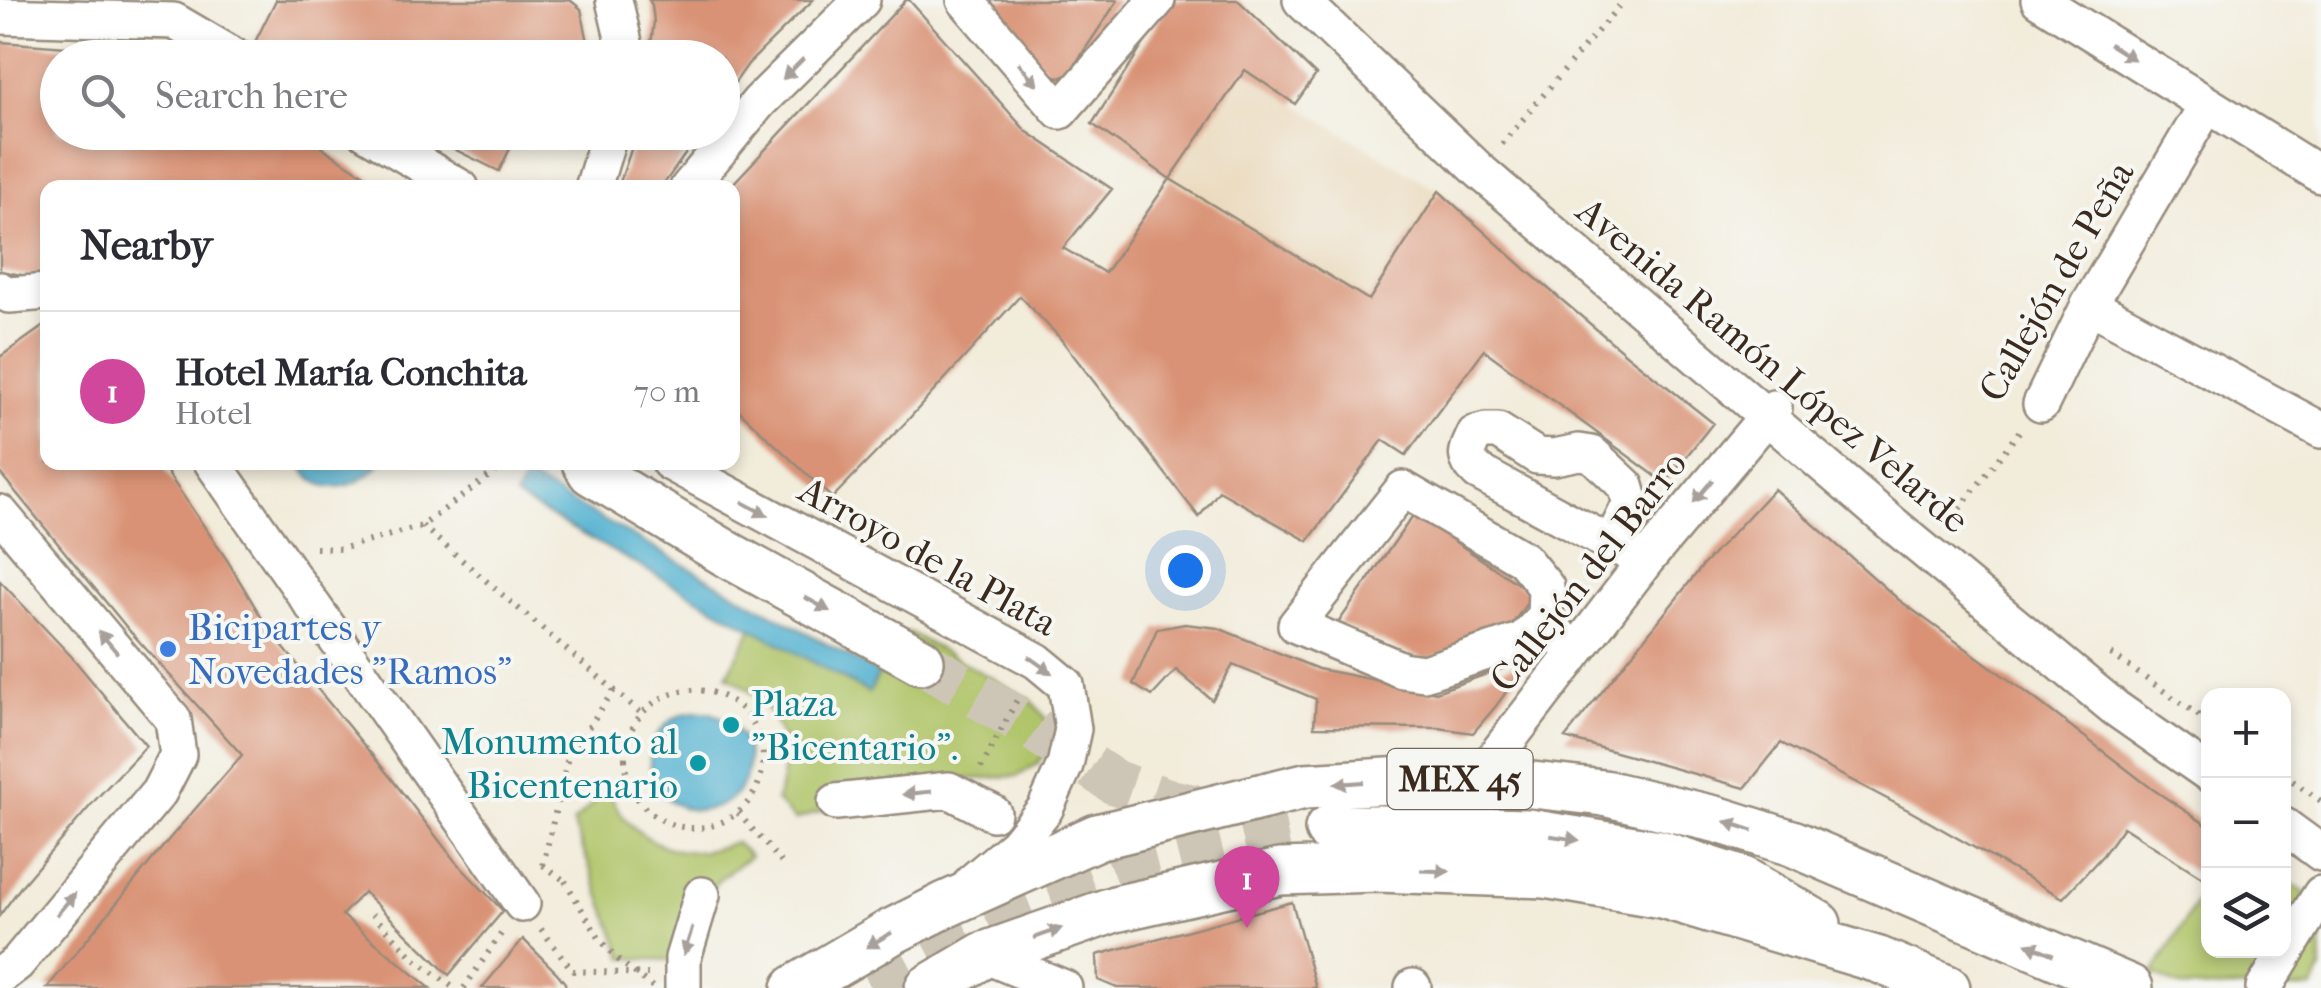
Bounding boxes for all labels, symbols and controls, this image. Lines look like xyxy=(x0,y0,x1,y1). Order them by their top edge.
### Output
search box xyxy=(40,40,740,150)
one-way arrow xyxy=(2108,43,2136,60)
one-way arrow xyxy=(781,56,805,80)
one-way arrow xyxy=(1017,61,1039,86)
icon: search xyxy=(75,68,130,123)
text: Search here xyxy=(155,73,348,118)
street label: Callejón de Peña xyxy=(1970,153,2144,409)
street label: Avenida Ramón López Velarde xyxy=(1566,187,1978,543)
text: Nearby xyxy=(80,221,212,270)
text: Hotel María Conchita xyxy=(175,350,527,395)
text: 1 xyxy=(107,373,118,410)
text: 70 m xyxy=(634,373,700,410)
text: Hotel xyxy=(175,395,252,432)
street label: Callejón del Barro xyxy=(1480,442,1696,701)
street label: Arroyo de la Plata xyxy=(789,466,1065,646)
one-way arrow xyxy=(1693,479,1715,504)
one-way arrow xyxy=(740,500,769,517)
your location xyxy=(1160,545,1211,596)
one-way arrow xyxy=(802,595,831,612)
place label: Bicipartes y Novedades "Ramos" xyxy=(188,605,512,694)
one-way arrow xyxy=(98,629,119,654)
marker: Bicipartes y Novedades "Ramos" xyxy=(157,638,179,660)
one-way arrow xyxy=(1026,655,1053,673)
place label: Plaza "Bicentario". xyxy=(751,681,958,770)
map controls xyxy=(2201,688,2291,958)
button: + xyxy=(2201,688,2291,778)
marker: Plaza "Bicentario". xyxy=(720,714,742,736)
place label: Monumento al Bicentenario xyxy=(440,719,678,808)
road number: MEX 45 xyxy=(1388,749,1532,809)
marker: Monumento al Bicentenario xyxy=(687,752,709,774)
one-way arrow xyxy=(1333,775,1365,791)
button: − xyxy=(2201,778,2291,868)
one-way arrow xyxy=(901,785,933,801)
one-way arrow xyxy=(1724,818,1754,833)
one-way arrow xyxy=(1549,831,1581,846)
pin: 1 xyxy=(1214,846,1280,928)
one-way arrow xyxy=(1419,863,1451,879)
button: layers xyxy=(2201,868,2291,958)
one-way arrow xyxy=(54,892,76,917)
one-way arrow xyxy=(1033,925,1063,940)
one-way arrow xyxy=(680,926,695,957)
one-way arrow xyxy=(864,931,893,948)
one-way arrow xyxy=(2025,941,2055,957)

